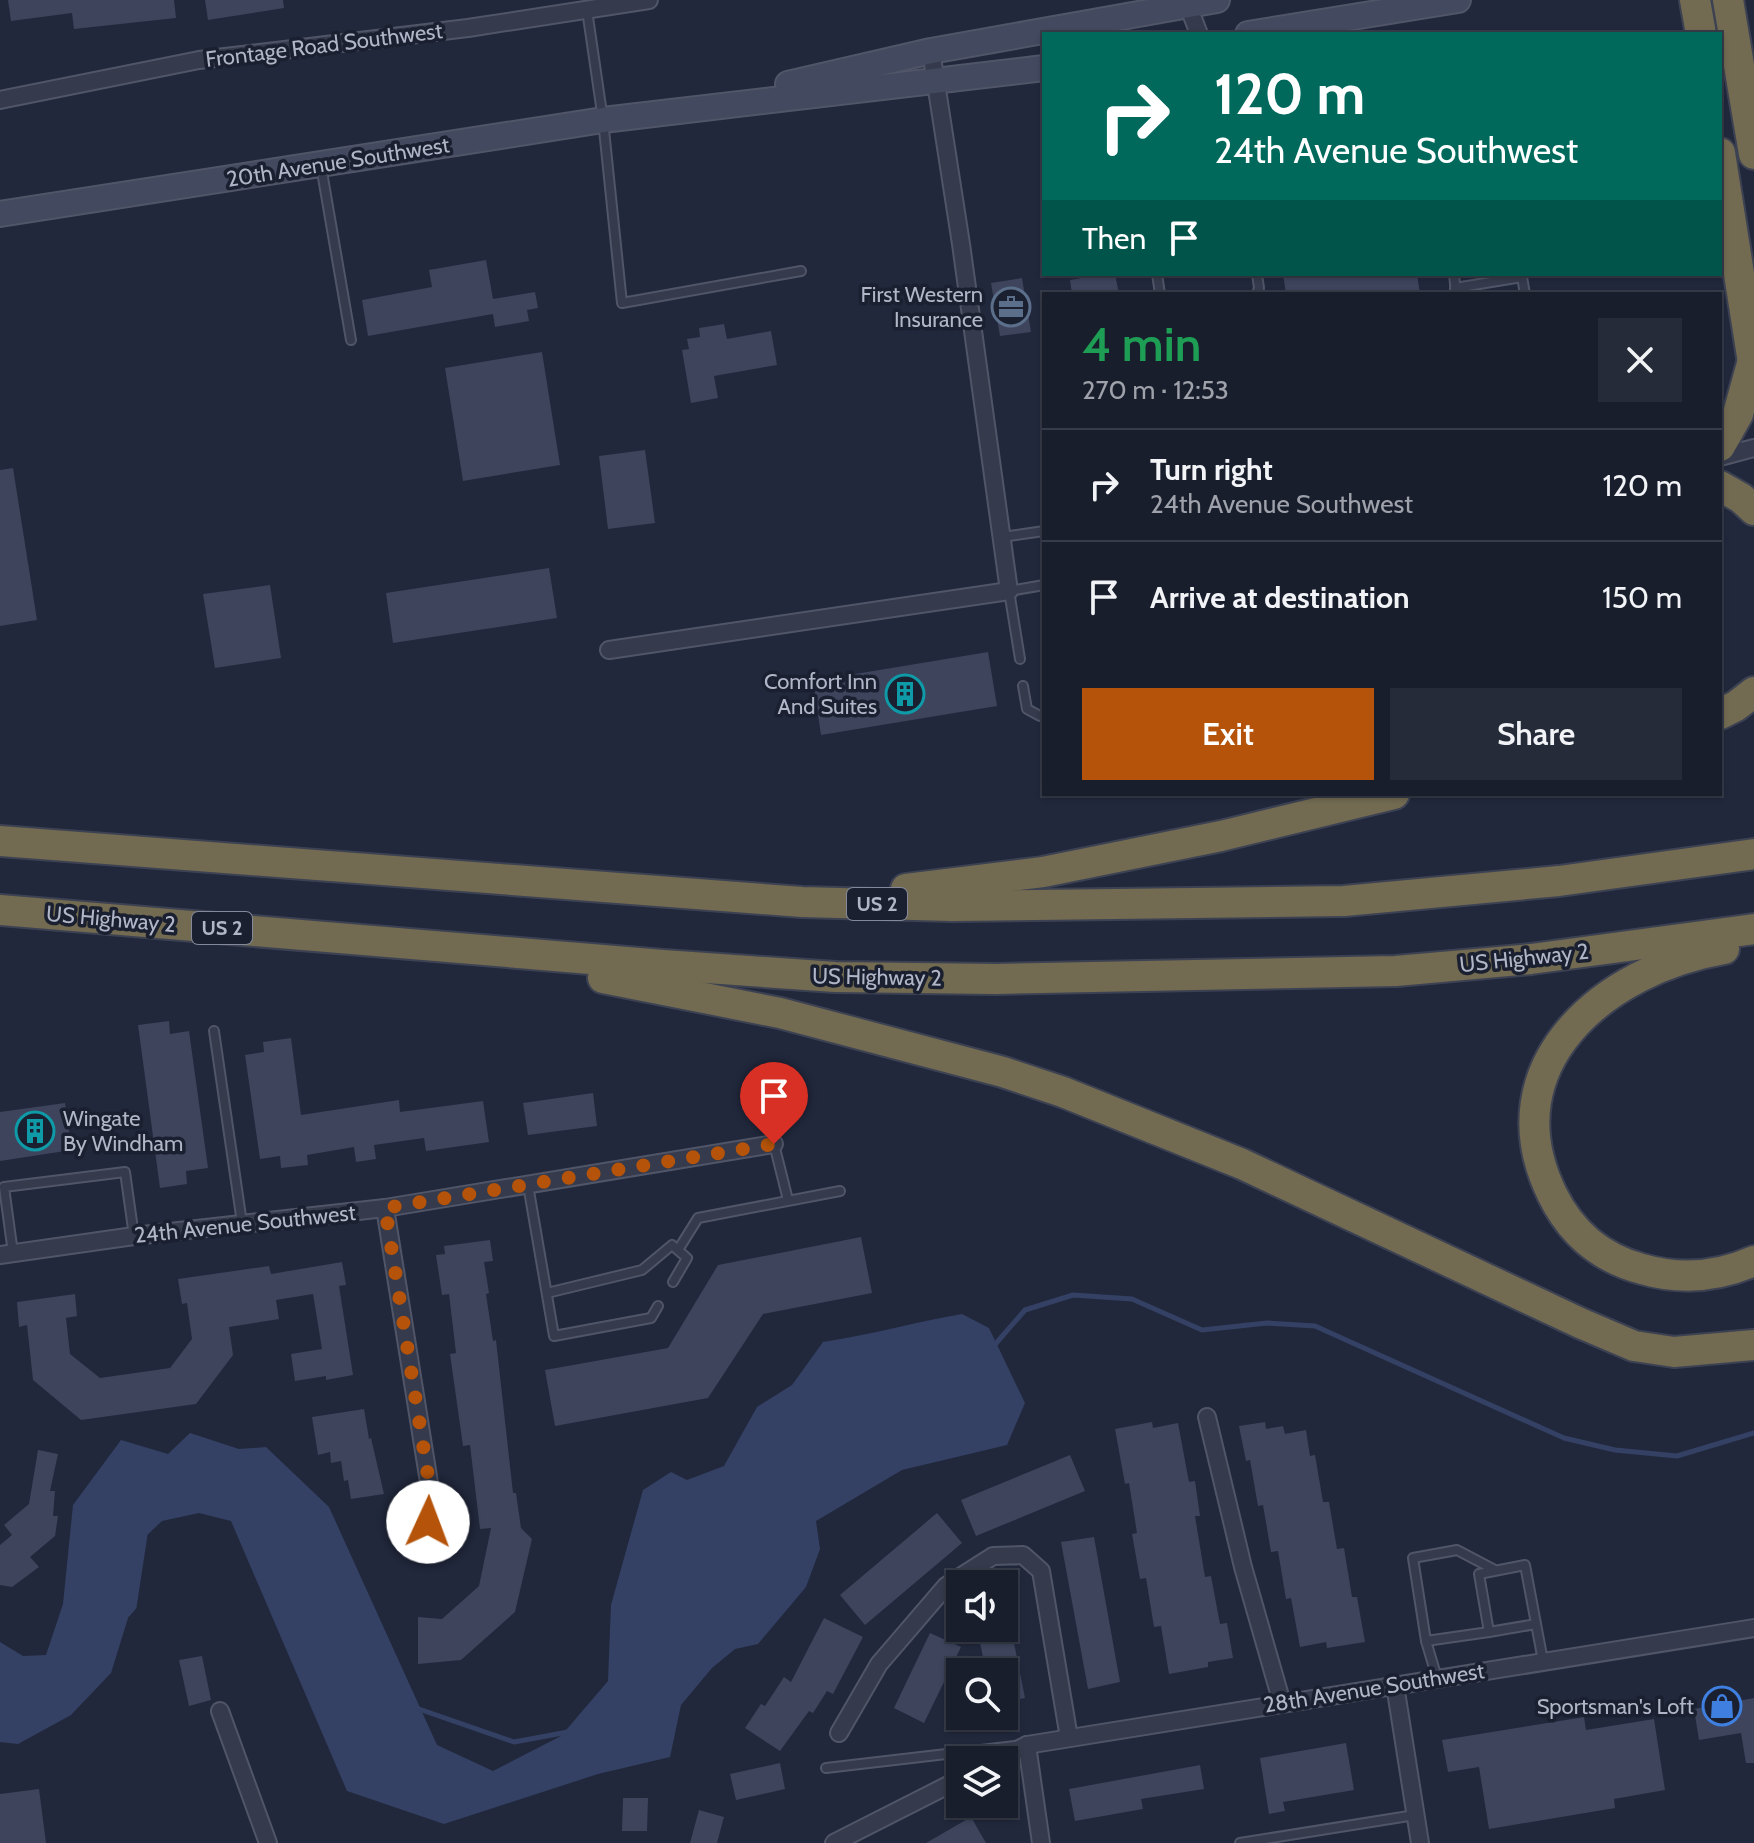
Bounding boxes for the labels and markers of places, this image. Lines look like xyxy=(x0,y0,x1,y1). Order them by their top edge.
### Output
place label: First Western Insurance xyxy=(860,281,983,333)
office icon: First Western Insurance xyxy=(990,286,1032,328)
place label: Comfort Inn And Suites xyxy=(764,668,877,720)
building icon: Comfort Inn And Suites xyxy=(884,673,926,715)
pin xyxy=(740,1062,808,1144)
place label: Wingate By Windham xyxy=(63,1105,183,1157)
building icon: Wingate By Windham xyxy=(14,1110,56,1152)
shop icon: Sportsman's Loft xyxy=(1701,1685,1743,1727)
place label: Sportsman's Loft xyxy=(1537,1693,1695,1720)

